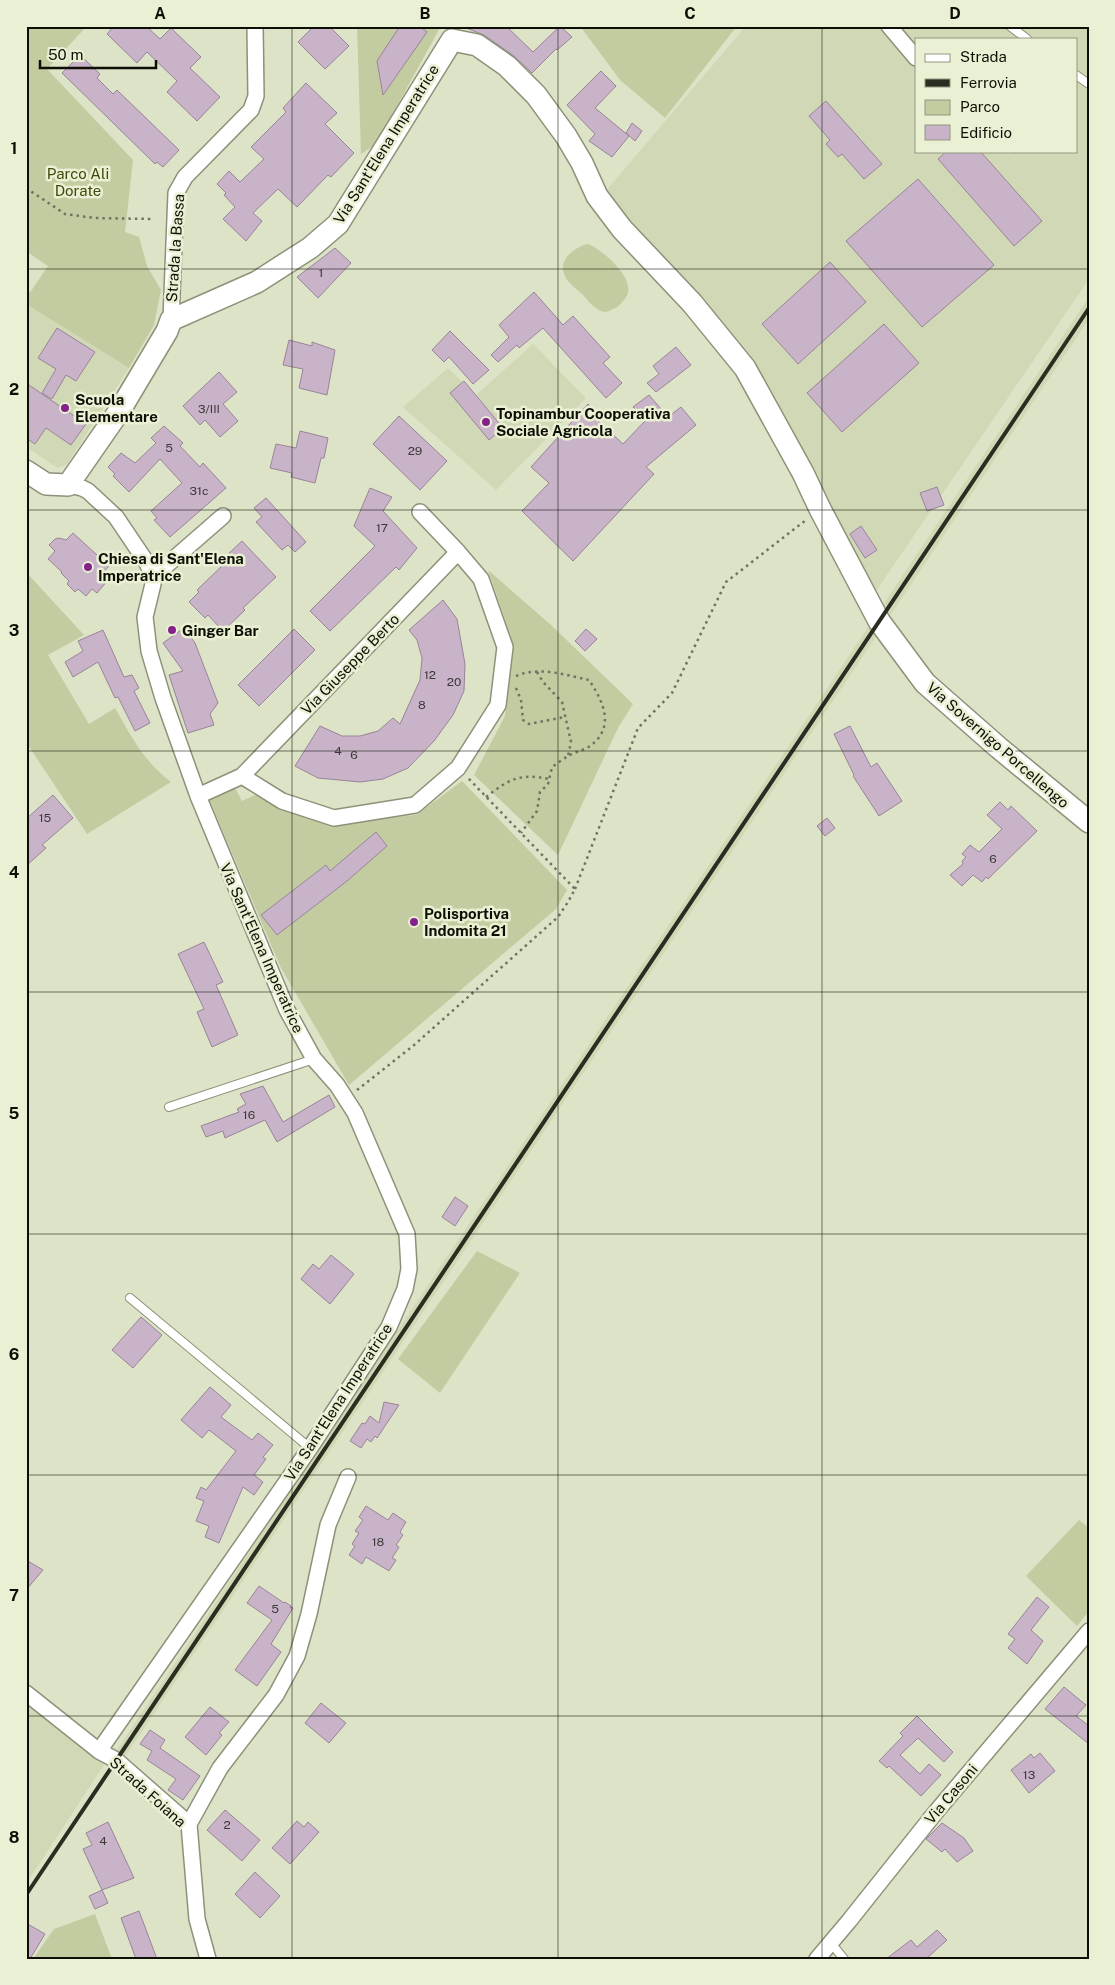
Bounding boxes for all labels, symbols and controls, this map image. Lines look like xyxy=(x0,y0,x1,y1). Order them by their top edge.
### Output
text: A xyxy=(154,4,166,23)
text: B xyxy=(420,4,431,23)
text: C xyxy=(684,4,696,23)
text: D xyxy=(949,4,961,23)
scale bar xyxy=(40,38,156,70)
legend xyxy=(915,38,1078,152)
text: 50 m xyxy=(48,46,83,63)
text: Strada xyxy=(960,48,1007,65)
street label: Via Sant'Elena Imperatrice xyxy=(330,61,442,227)
text: Ferrovia xyxy=(960,74,1017,91)
text: Parco xyxy=(960,98,1000,115)
text: Edificio xyxy=(960,124,1012,141)
text: 1 xyxy=(11,139,17,158)
park label: Parco Ali Dorate xyxy=(47,165,109,199)
street label: Strada la Bassa xyxy=(163,193,187,303)
house number: 1 xyxy=(319,266,323,280)
text: 2 xyxy=(9,380,19,399)
place label: Scuola Elementare xyxy=(75,391,158,425)
marker: Scuola Elementare xyxy=(59,402,71,414)
house number: 3/III xyxy=(198,402,220,416)
place label: Topinambur Cooperativa Sociale Agricola xyxy=(496,405,671,439)
marker: Topinambur Cooperativa Sociale Agricola xyxy=(480,416,492,428)
house number: 5 xyxy=(165,441,173,455)
house number: 29 xyxy=(408,444,422,458)
house number: 31c xyxy=(190,484,208,498)
house number: 17 xyxy=(376,521,388,535)
place label: Chiesa di Sant'Elena Imperatrice xyxy=(98,550,244,584)
marker: Chiesa di Sant'Elena Imperatrice xyxy=(82,561,94,573)
street label: Via Giuseppe Berto xyxy=(298,610,402,718)
text: 3 xyxy=(9,621,19,640)
place label: Ginger Bar xyxy=(182,622,259,639)
marker: Ginger Bar xyxy=(166,624,178,636)
house number: 12 xyxy=(424,668,436,682)
house number: 20 xyxy=(447,675,461,689)
street label: Via Sovernigo Porcellengo xyxy=(923,679,1073,811)
house number: 8 xyxy=(418,698,426,712)
house number: 4 xyxy=(334,744,342,758)
house number: 6 xyxy=(350,748,358,762)
house number: 15 xyxy=(39,811,52,825)
house number: 6 xyxy=(989,852,997,866)
street label: Via Sant'Elena Imperatrice xyxy=(217,860,307,1036)
text: 4 xyxy=(9,863,20,882)
place label: Polisportiva Indomita 21 xyxy=(424,905,509,939)
marker: Polisportiva Indomita 21 xyxy=(408,916,420,928)
text: 5 xyxy=(9,1104,20,1123)
house number: 16 xyxy=(243,1108,255,1122)
street label: Via Sant'Elena Imperatrice xyxy=(281,1320,395,1484)
text: 6 xyxy=(9,1345,19,1364)
house number: 18 xyxy=(372,1535,385,1549)
text: 7 xyxy=(9,1586,19,1605)
house number: 5 xyxy=(271,1602,279,1616)
street label: Strada Foiana xyxy=(106,1753,190,1831)
street label: Via Casoni xyxy=(921,1761,981,1827)
house number: 13 xyxy=(1023,1768,1035,1782)
house number: 2 xyxy=(223,1818,231,1832)
text: 8 xyxy=(9,1828,20,1847)
house number: 4 xyxy=(99,1834,107,1848)

